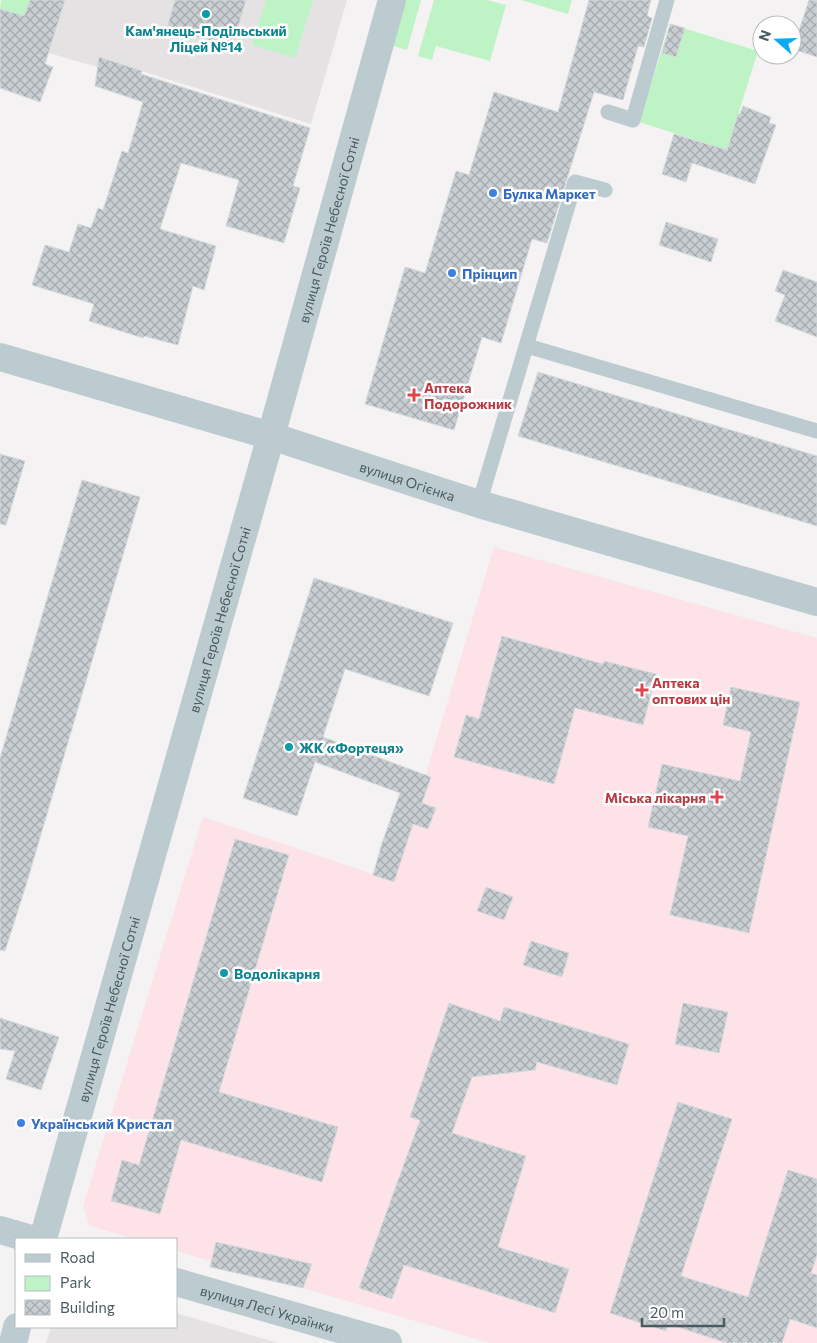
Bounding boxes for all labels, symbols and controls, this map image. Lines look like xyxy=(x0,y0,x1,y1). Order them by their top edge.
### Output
marker: Кам'янець-Подільський Ліцей №14 xyxy=(200,8,212,20)
north arrow xyxy=(752,15,802,65)
place label: Кам'янець-Подільський Ліцей №14 xyxy=(125,22,287,55)
text: N xyxy=(755,28,774,43)
street label: вулиця Героїв Небесної Сотні xyxy=(294,135,362,325)
place label: Булка Маркет xyxy=(503,185,596,202)
marker: Булка Маркет xyxy=(487,187,499,199)
place label: Прінцип xyxy=(462,265,517,282)
marker: Прінцип xyxy=(446,267,458,279)
place label: Аптека Подорожник xyxy=(424,379,512,412)
marker: Аптека Подорожник xyxy=(408,389,420,401)
street label: вулиця Огієнка xyxy=(358,457,458,504)
street label: вулиця Героїв Небесної Сотні xyxy=(184,525,253,714)
place label: Аптека оптових цін xyxy=(652,674,730,707)
marker: Аптека оптових цін xyxy=(636,684,648,696)
place label: ЖК «Фортеця» xyxy=(299,739,404,756)
marker: ЖК «Фортеця» xyxy=(283,741,295,753)
place label: Міська лікарня xyxy=(605,789,706,806)
marker: Міська лікарня xyxy=(710,790,724,804)
street label: вулиця Героїв Небесної Сотні xyxy=(74,914,143,1104)
place label: Водолікарня xyxy=(234,965,320,982)
marker: Водолікарня xyxy=(218,967,230,979)
place label: Український Кристал xyxy=(31,1115,172,1132)
marker: Український Кристал xyxy=(15,1117,27,1129)
legend xyxy=(15,1238,178,1328)
text: Road xyxy=(60,1248,95,1266)
text: Park xyxy=(60,1273,91,1291)
street label: вулиця Лесі Українки xyxy=(198,1281,336,1336)
scale bar xyxy=(642,1296,724,1328)
text: Building xyxy=(60,1298,115,1316)
text: 20 m xyxy=(650,1303,684,1321)

